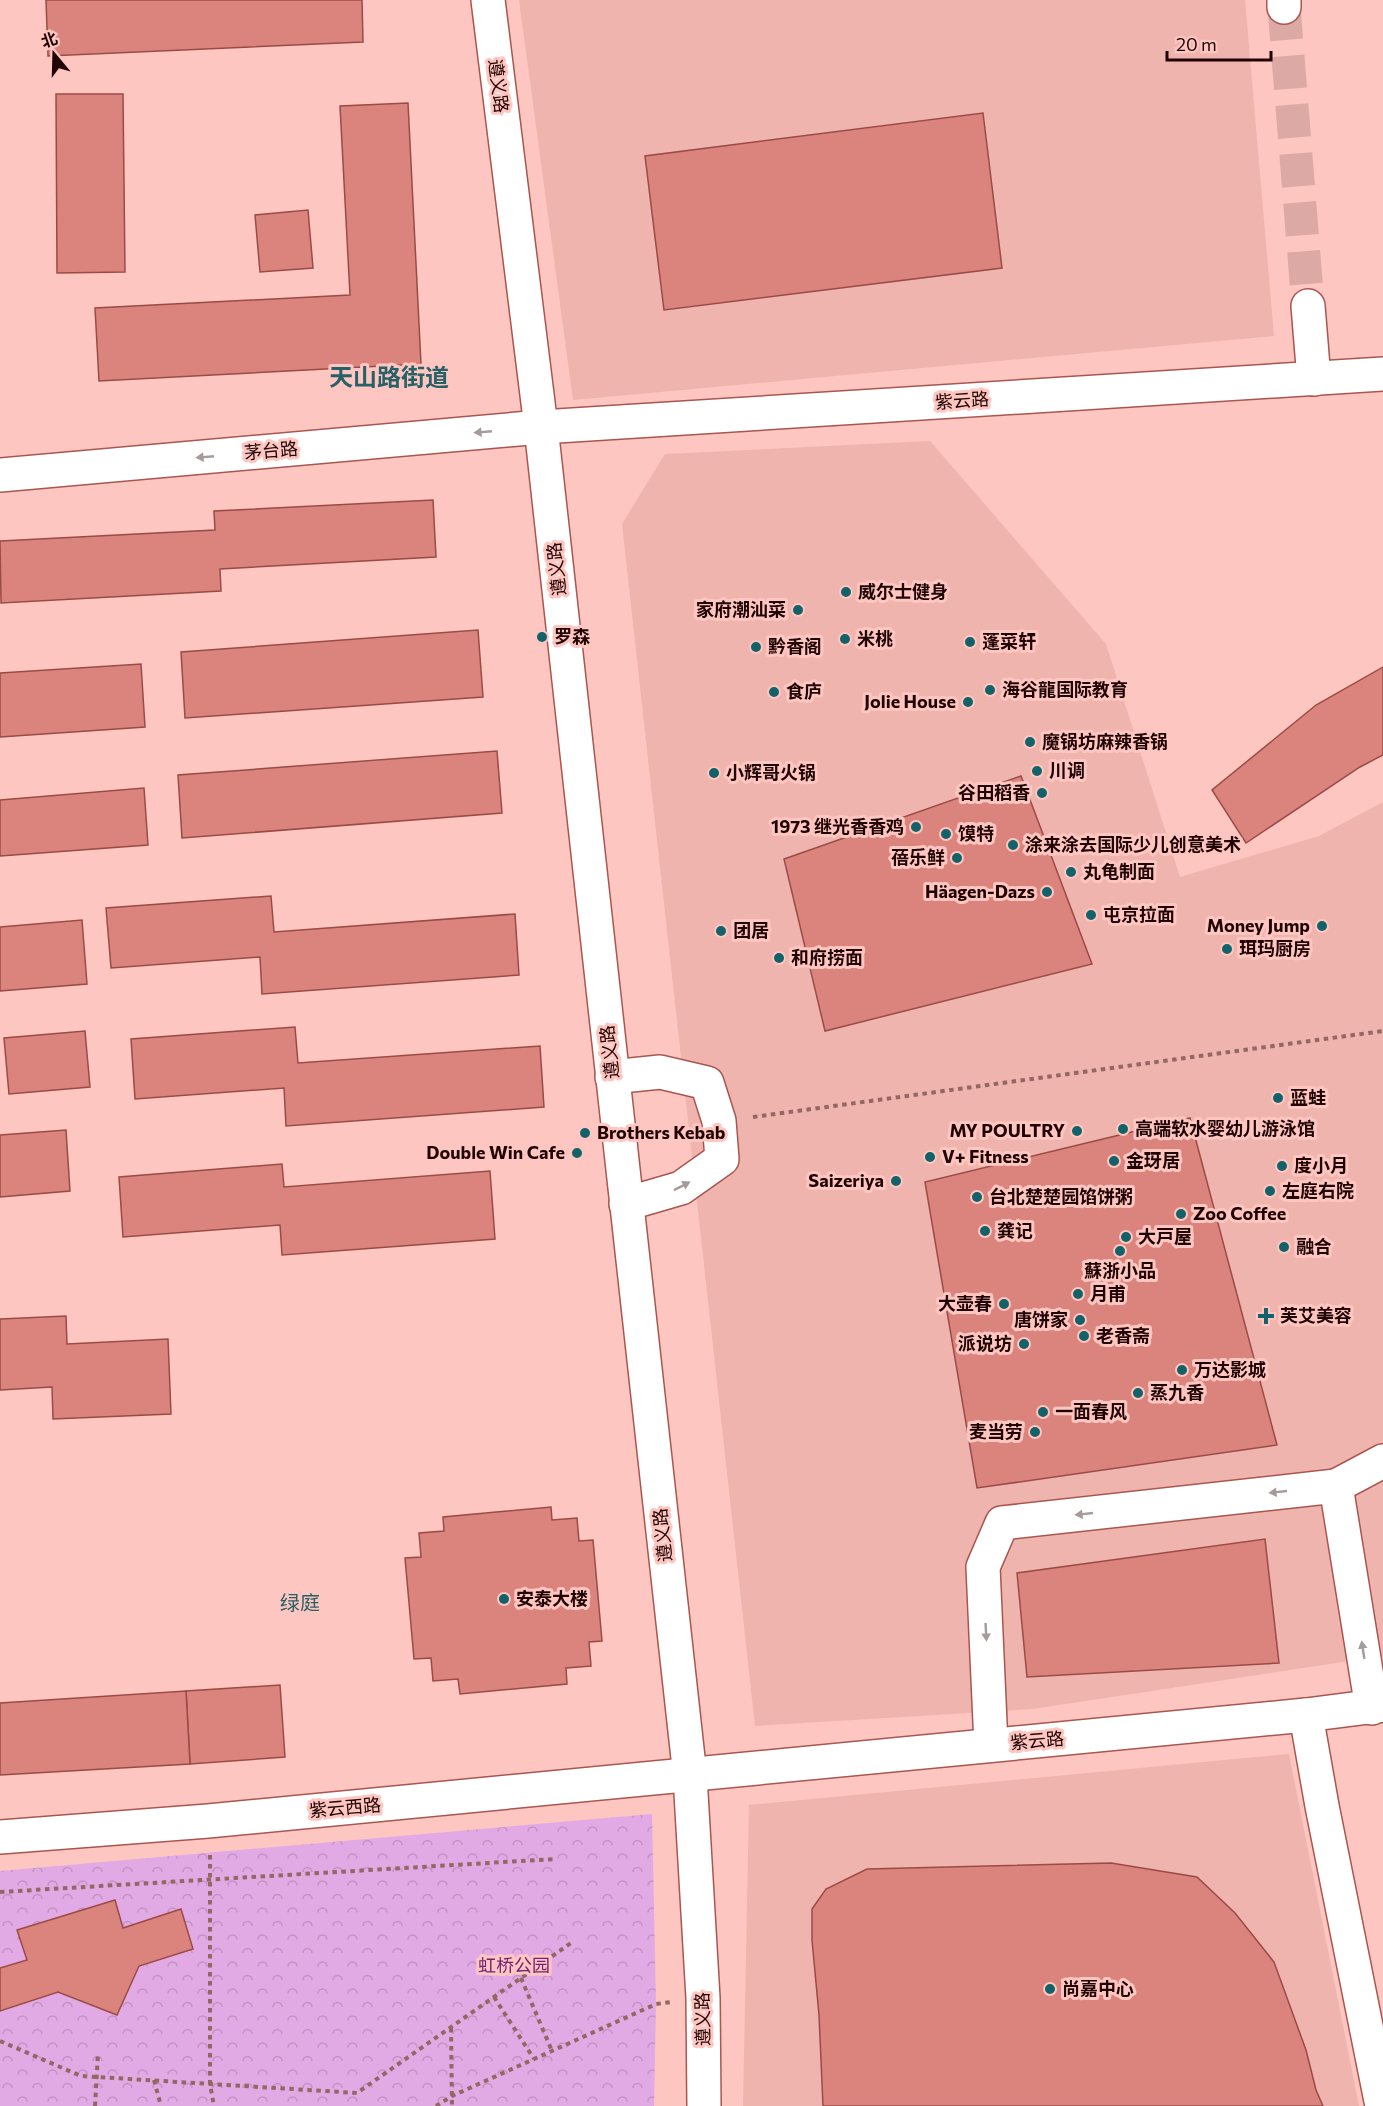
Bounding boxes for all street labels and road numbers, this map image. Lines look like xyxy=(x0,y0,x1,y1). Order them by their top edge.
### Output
street label: 遵义路 xyxy=(485,58,513,114)
street label: 紫云路 xyxy=(934,387,990,413)
street label: 茅台路 xyxy=(243,437,299,463)
street label: 遵义路 xyxy=(542,541,570,597)
street label: 遵义路 xyxy=(595,1024,623,1080)
street label: 遵义路 xyxy=(648,1507,676,1563)
street label: 紫云路 xyxy=(1009,1727,1065,1753)
street label: 紫云西路 xyxy=(308,1793,382,1821)
street label: 遵义路 xyxy=(691,1992,713,2046)

